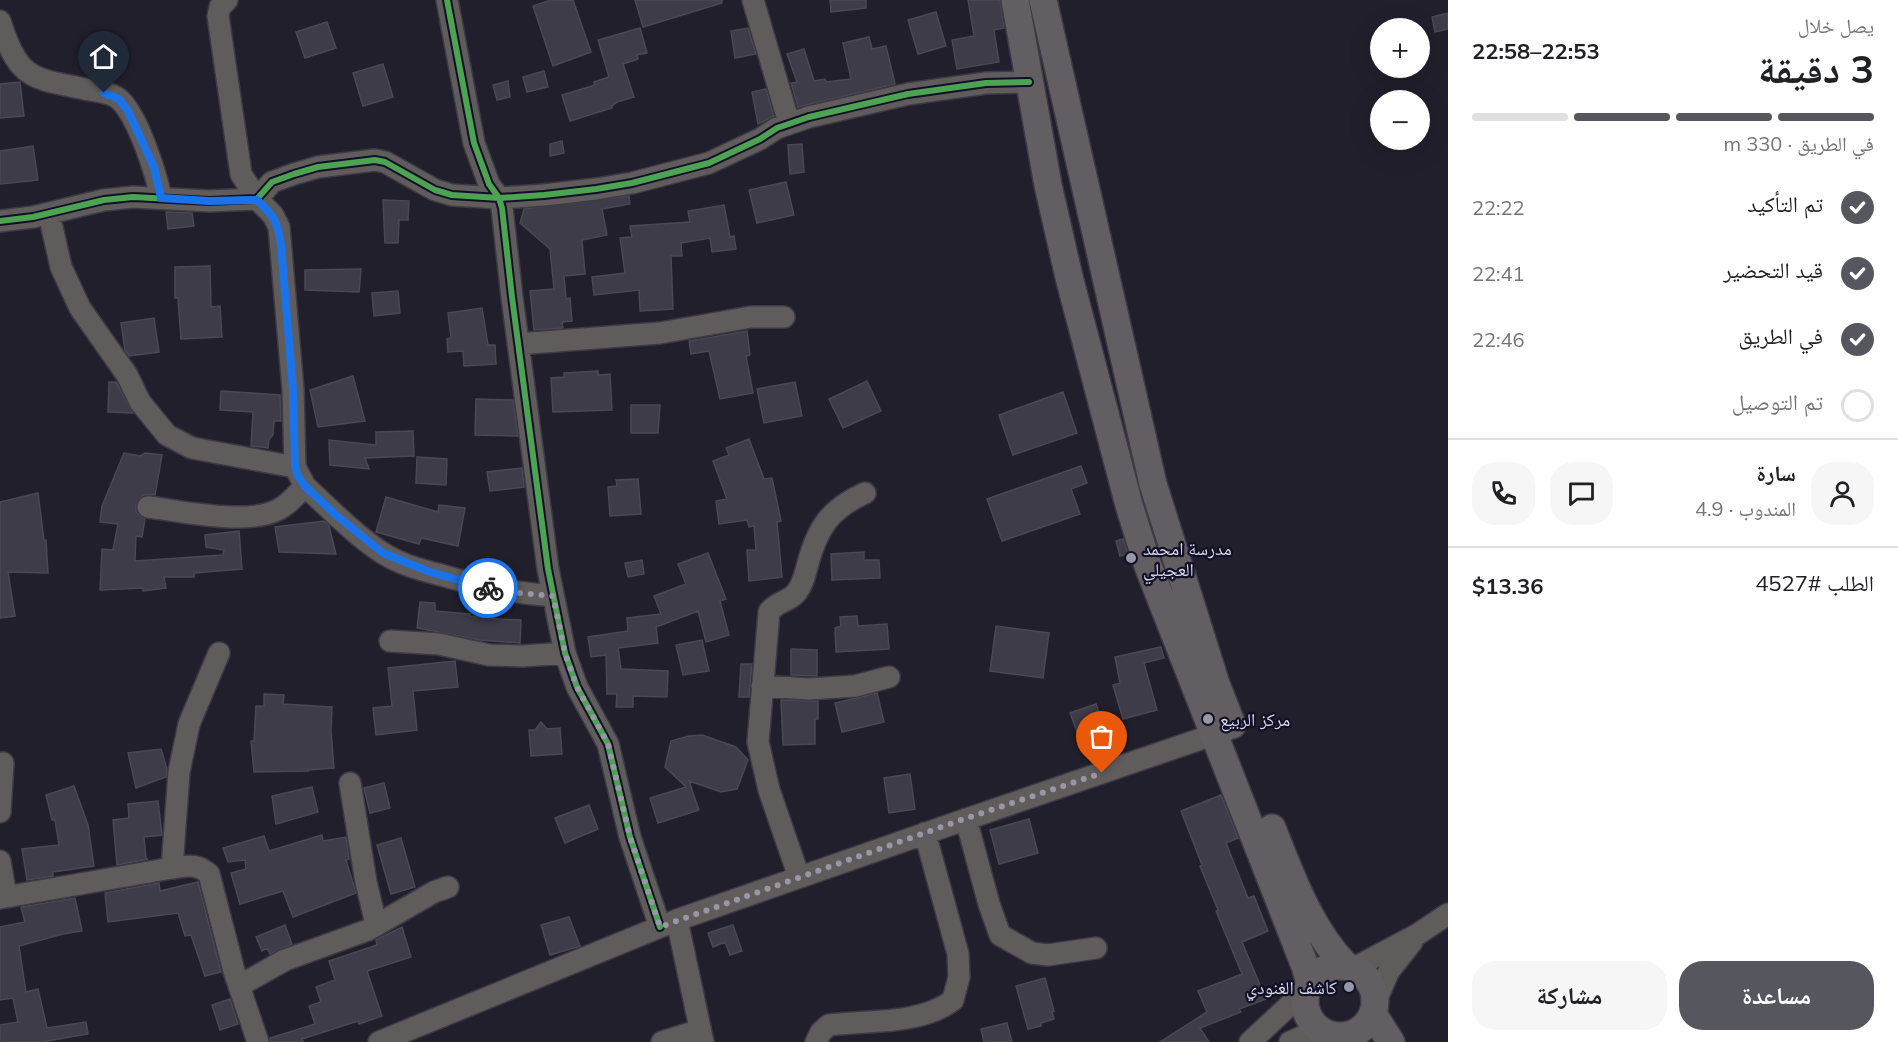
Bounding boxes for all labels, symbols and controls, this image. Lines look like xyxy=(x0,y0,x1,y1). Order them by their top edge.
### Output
text: يصل خلال xyxy=(1798,13,1874,38)
map controls xyxy=(1370,18,1430,150)
button: + xyxy=(1370,18,1430,78)
pin xyxy=(78,31,129,93)
text: 22:53–22:58 xyxy=(1472,37,1600,65)
icon: home xyxy=(87,40,120,73)
text: 3 دقيقة xyxy=(1758,44,1874,93)
button: − xyxy=(1370,90,1430,150)
text: في الطريق · 330 m xyxy=(1723,131,1874,156)
text: تم التأكيد xyxy=(1747,190,1823,218)
icon: check xyxy=(1841,191,1874,224)
text: 22:22 xyxy=(1472,195,1525,220)
text: قيد التحضير xyxy=(1723,256,1823,284)
icon: check xyxy=(1841,257,1874,290)
text: 22:41 xyxy=(1472,261,1525,286)
text: في الطريق xyxy=(1739,322,1823,350)
icon: check xyxy=(1841,323,1874,356)
text: 22:46 xyxy=(1472,327,1525,352)
text: تم التوصيل xyxy=(1732,388,1823,416)
text: سارة xyxy=(1757,459,1796,487)
button: phone xyxy=(1472,462,1535,525)
button: chat xyxy=(1550,462,1613,525)
button: person xyxy=(1811,462,1874,525)
text: المندوب · 4.9 xyxy=(1695,496,1796,521)
place label: مدرسة امحمد العجيلي xyxy=(1143,537,1232,584)
marker: مدرسة امحمد العجيلي xyxy=(1124,551,1138,565)
courier xyxy=(458,558,518,618)
text: الطلب #4527 xyxy=(1755,569,1874,597)
icon: bike xyxy=(472,572,505,605)
text: $13.36 xyxy=(1472,572,1543,600)
place label: مركز الربيع xyxy=(1220,708,1290,732)
pin xyxy=(1076,711,1127,773)
marker: مركز الربيع xyxy=(1201,712,1215,726)
icon: bag xyxy=(1085,720,1118,753)
button: مشاركة xyxy=(1472,961,1667,1030)
button: مساعدة xyxy=(1679,961,1874,1030)
place label: كاشف الغنودي xyxy=(1246,976,1338,1002)
marker: كاشف الغنودي xyxy=(1342,980,1356,994)

